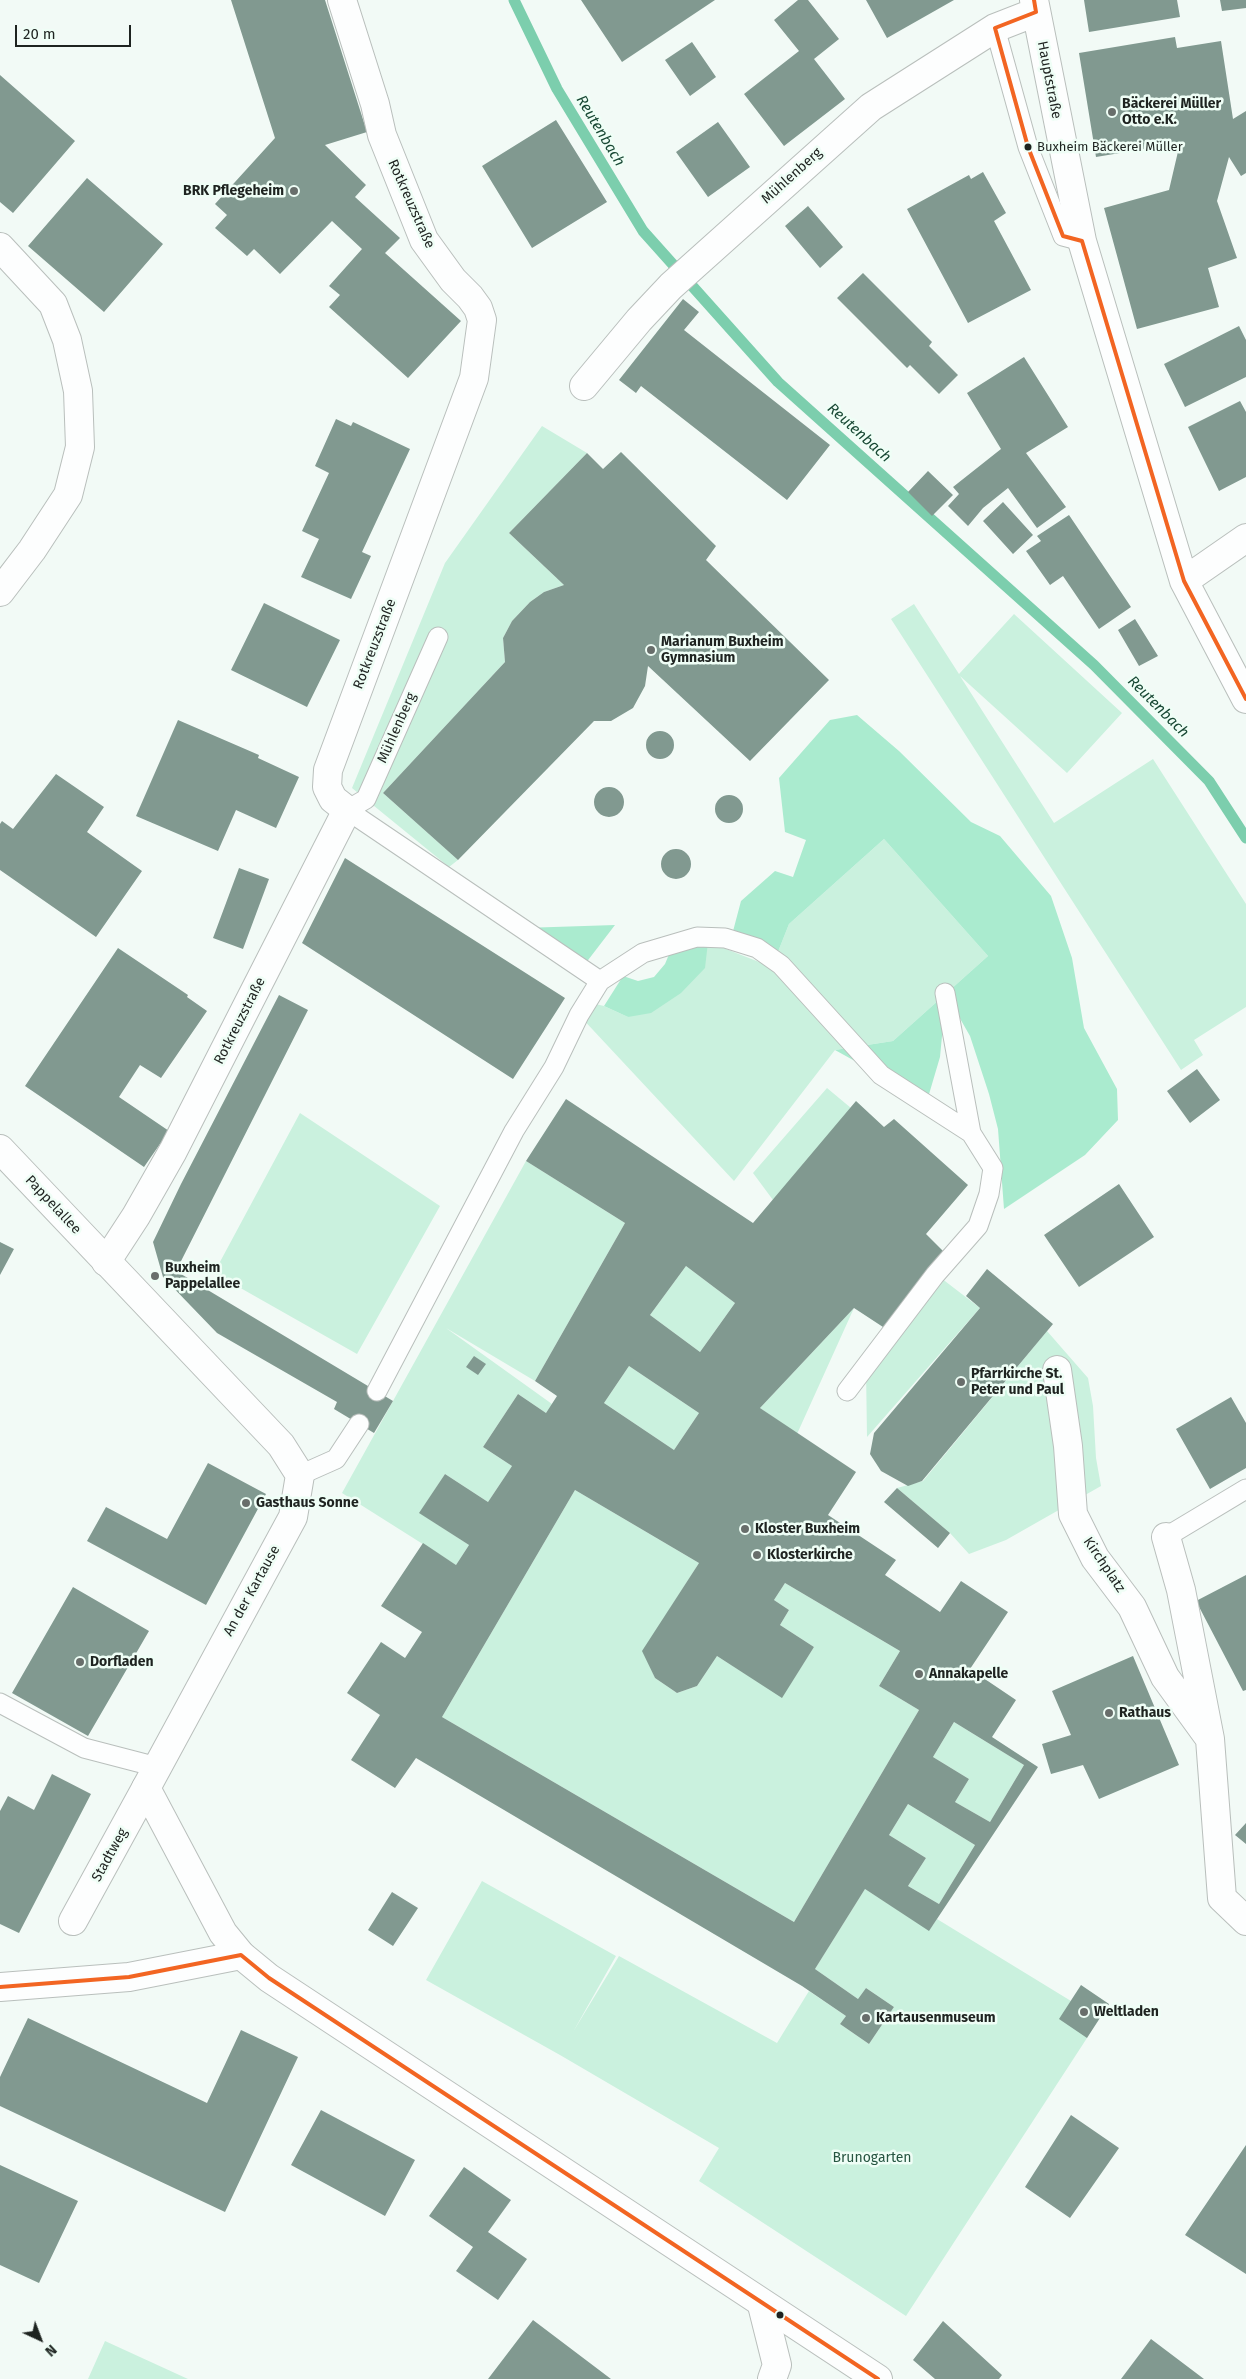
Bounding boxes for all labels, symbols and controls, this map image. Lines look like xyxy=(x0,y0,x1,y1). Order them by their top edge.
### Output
scale bar xyxy=(18,15,134,47)
text: 20 m xyxy=(23,25,56,43)
street label: Hauptstraße xyxy=(1033,40,1065,120)
water label: Reutenbach xyxy=(572,92,628,170)
place label: Bäckerei Müller Otto e.K. xyxy=(1122,96,1221,128)
marker: Bäckerei Müller Otto e.K. xyxy=(1106,106,1118,118)
place label: Buxheim Bäckerei Müller xyxy=(1037,139,1183,155)
marker: Buxheim Bäckerei Müller xyxy=(1023,142,1033,152)
street label: Mühlenberg xyxy=(758,144,826,208)
street label: Rotkreuzstraße xyxy=(384,157,438,251)
place label: BRK Pflegeheim xyxy=(183,183,284,199)
marker: BRK Pflegeheim xyxy=(288,185,300,197)
water label: Reutenbach xyxy=(823,400,895,466)
street label: Rotkreuzstraße xyxy=(350,596,400,692)
place label: Marianum Buxheim Gymnasium xyxy=(661,634,784,666)
marker: Marianum Buxheim Gymnasium xyxy=(645,644,657,656)
water label: Reutenbach xyxy=(1123,672,1193,742)
street label: Mühlenberg xyxy=(374,690,420,766)
street label: Rotkreuzstraße xyxy=(211,975,269,1067)
street label: Pappelallee xyxy=(22,1172,84,1238)
place label: Buxheim Pappelallee xyxy=(165,1260,240,1292)
marker: Buxheim Pappelallee xyxy=(149,1270,161,1282)
place label: Pfarrkirche St. Peter und Paul xyxy=(971,1366,1064,1398)
marker: Pfarrkirche St. Peter und Paul xyxy=(955,1376,967,1388)
place label: Gasthaus Sonne xyxy=(256,1495,359,1511)
marker: Gasthaus Sonne xyxy=(240,1497,252,1509)
place label: Kloster Buxheim xyxy=(755,1521,860,1537)
marker: Kloster Buxheim xyxy=(739,1523,751,1535)
street label: Kirchplatz xyxy=(1079,1534,1129,1596)
street label: An der Kartause xyxy=(220,1543,284,1639)
place label: Klosterkirche xyxy=(767,1547,853,1563)
marker: Klosterkirche xyxy=(751,1549,763,1561)
place label: Dorfladen xyxy=(90,1654,154,1670)
marker: Dorfladen xyxy=(74,1656,86,1668)
place label: Annakapelle xyxy=(929,1666,1008,1682)
marker: Annakapelle xyxy=(913,1668,925,1680)
place label: Rathaus xyxy=(1119,1705,1171,1721)
marker: Rathaus xyxy=(1103,1707,1115,1719)
street label: Stadtweg xyxy=(88,1825,132,1885)
place label: Weltladen xyxy=(1094,2004,1159,2020)
marker: Weltladen xyxy=(1078,2006,1090,2018)
place label: Kartausenmuseum xyxy=(876,2010,996,2026)
marker: Kartausenmuseum xyxy=(860,2012,872,2024)
park label: Brunogarten xyxy=(832,2150,912,2166)
unlabelled marker xyxy=(775,2310,785,2320)
north arrow xyxy=(15,2314,65,2364)
text: N xyxy=(41,2341,60,2360)

